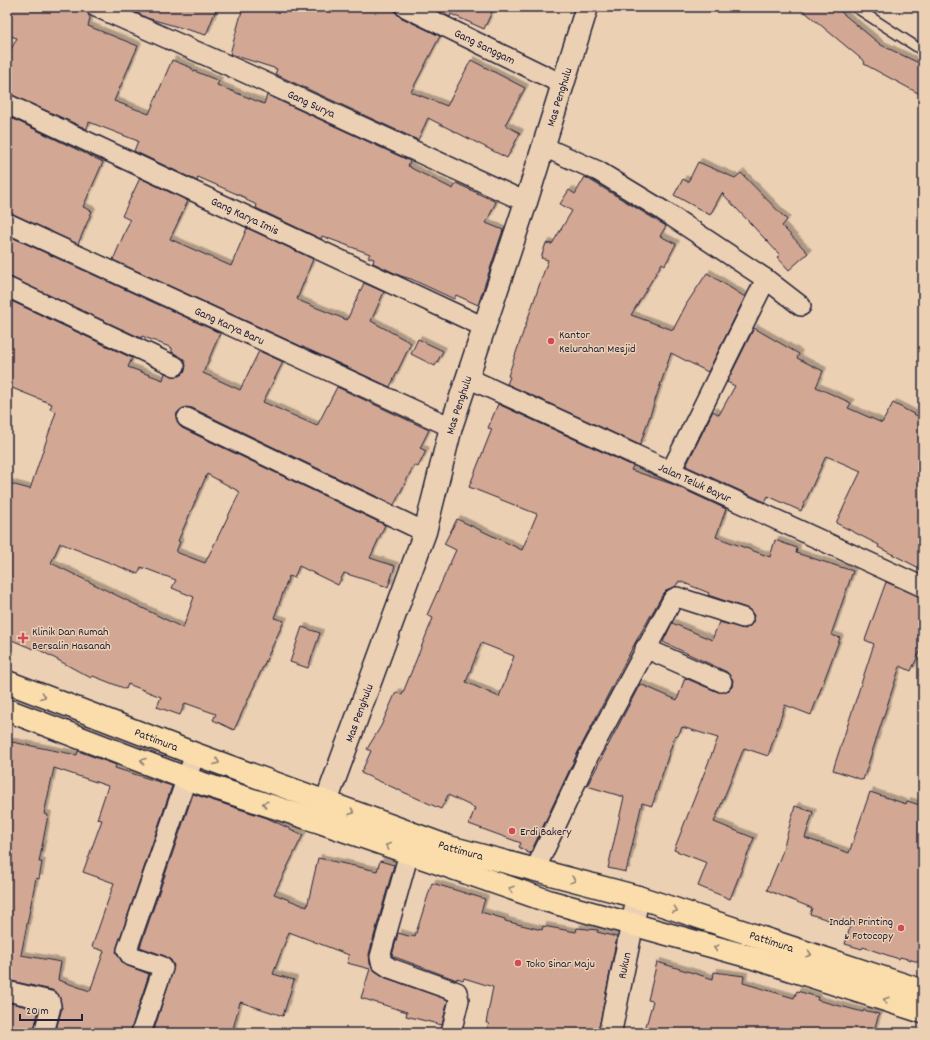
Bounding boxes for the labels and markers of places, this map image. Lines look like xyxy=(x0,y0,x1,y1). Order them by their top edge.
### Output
place label: Kantor Kelurahan Mesjid xyxy=(559,327,636,358)
marker: Kantor Kelurahan Mesjid xyxy=(546,336,556,346)
place label: Klinik Dan Rumah Bersalin Hasanah xyxy=(32,624,111,655)
marker: Klinik Dan Rumah Bersalin Hasanah xyxy=(17,632,29,644)
place label: Erdi Bakery xyxy=(520,824,572,841)
marker: Erdi Bakery xyxy=(507,826,517,836)
place label: Indah Printing & Fotocopy xyxy=(829,914,894,945)
marker: Indah Printing & Fotocopy xyxy=(896,923,906,933)
place label: Toko Sinar Maju xyxy=(526,956,595,973)
marker: Toko Sinar Maju xyxy=(513,958,523,968)

